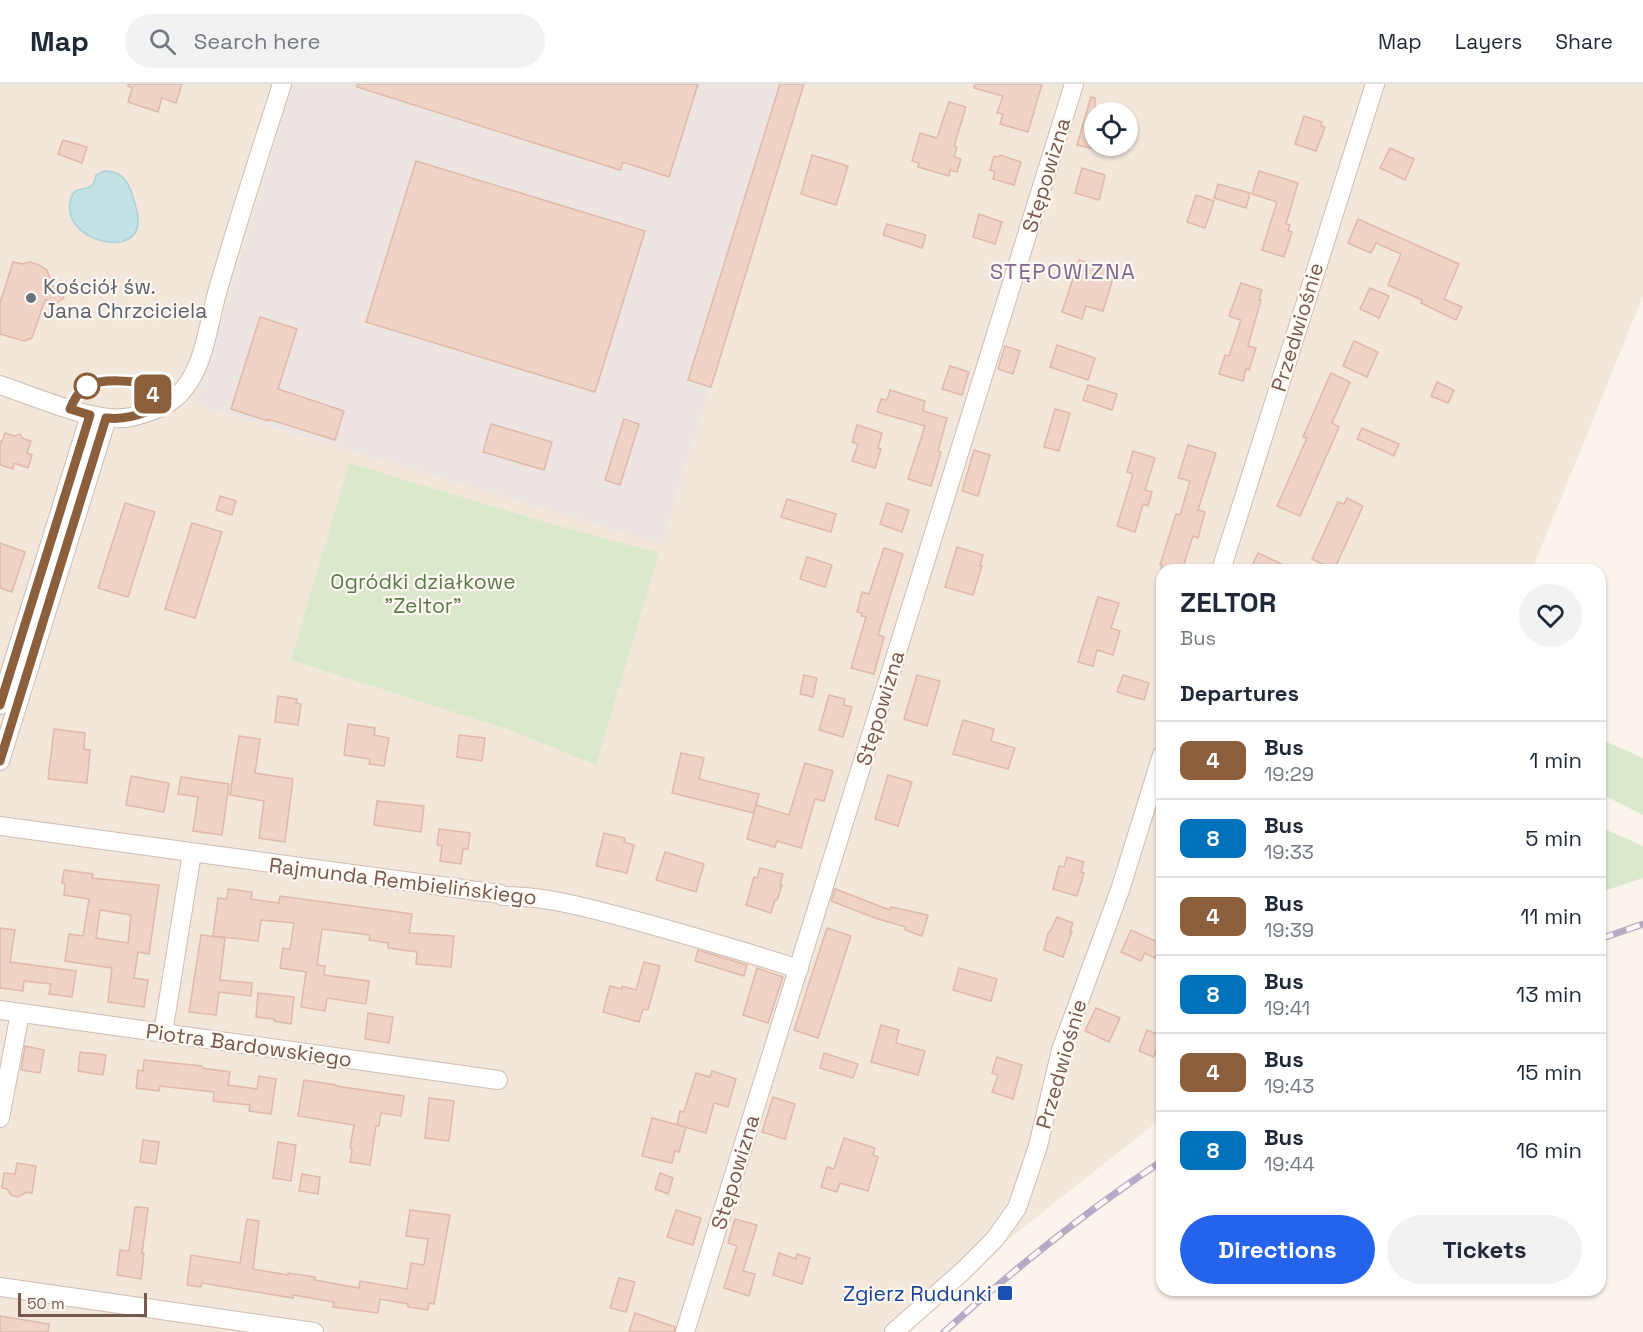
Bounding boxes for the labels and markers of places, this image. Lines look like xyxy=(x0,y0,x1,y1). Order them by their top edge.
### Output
place label: Kościół św. Jana Chrzciciela xyxy=(43,273,207,324)
marker: Kościół św. Jana Chrzciciela xyxy=(24,291,38,305)
unlabelled marker xyxy=(74,373,100,399)
place label: Zgierz Rudunki xyxy=(843,1280,992,1307)
marker: Zgierz Rudunki xyxy=(996,1284,1014,1302)

